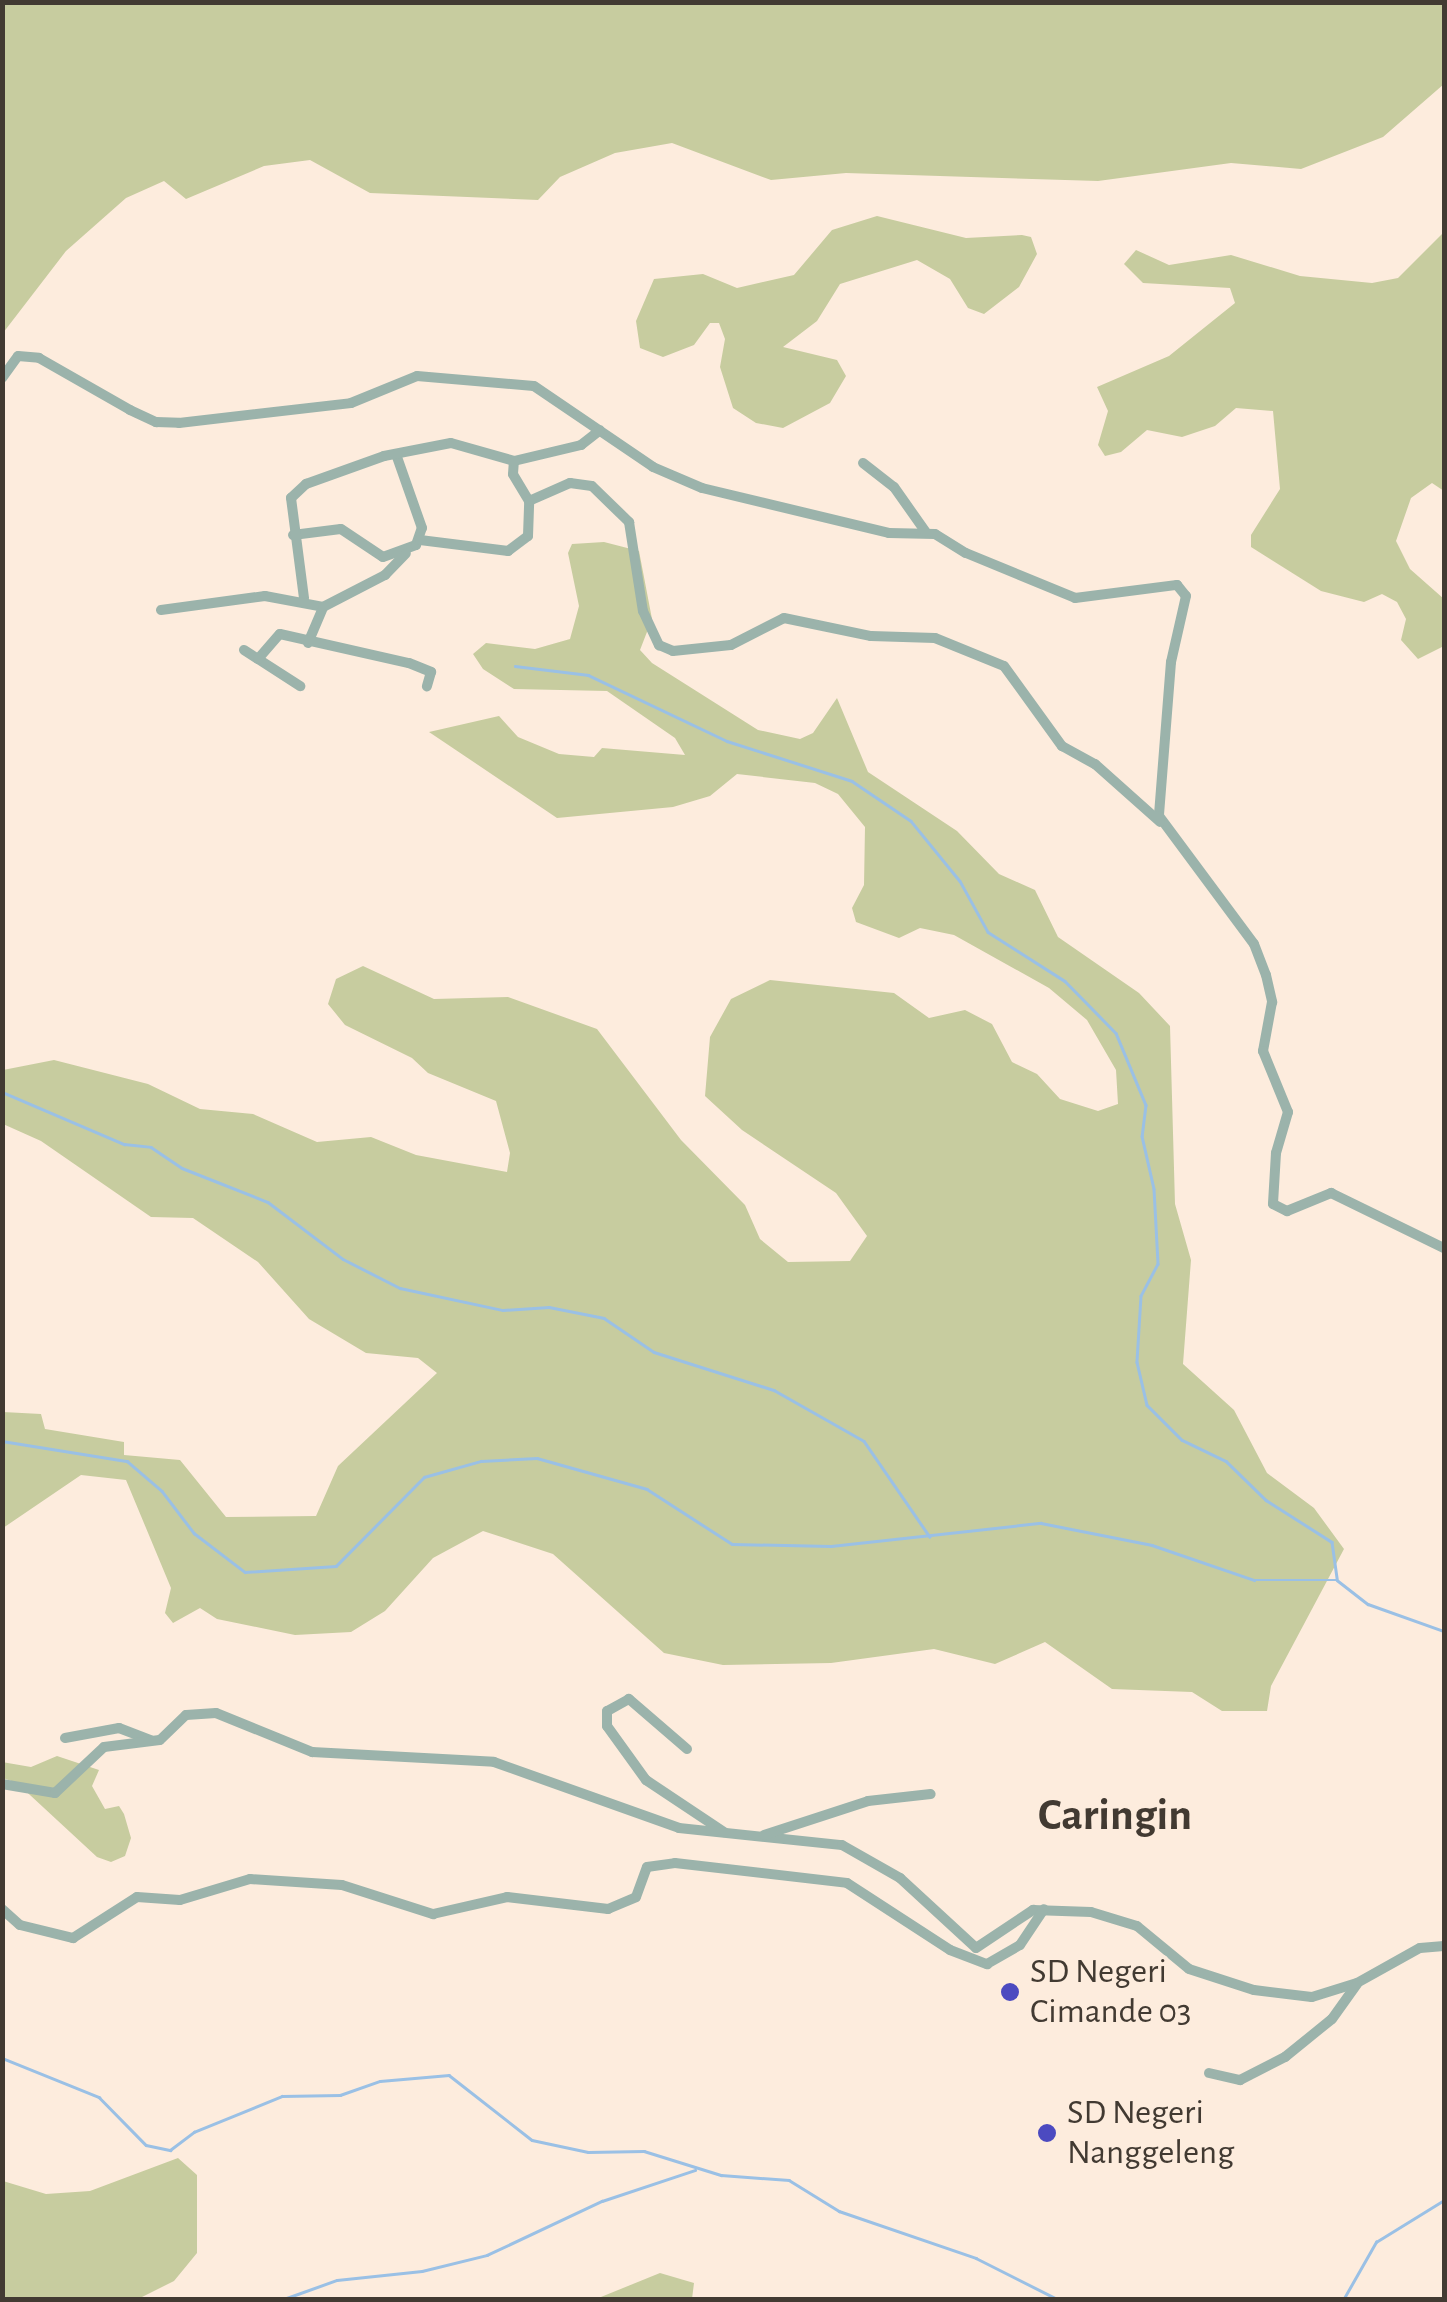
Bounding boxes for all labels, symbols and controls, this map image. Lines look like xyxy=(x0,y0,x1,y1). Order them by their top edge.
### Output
district label: Caringin xyxy=(1038,1789,1192,1843)
place label: SD Negeri Cimande 03 xyxy=(1030,1951,1191,2033)
marker: SD Negeri Cimande 03 xyxy=(999,1981,1021,2003)
place label: SD Negeri Nanggeleng xyxy=(1067,2092,1234,2174)
marker: SD Negeri Nanggeleng xyxy=(1036,2122,1058,2144)

